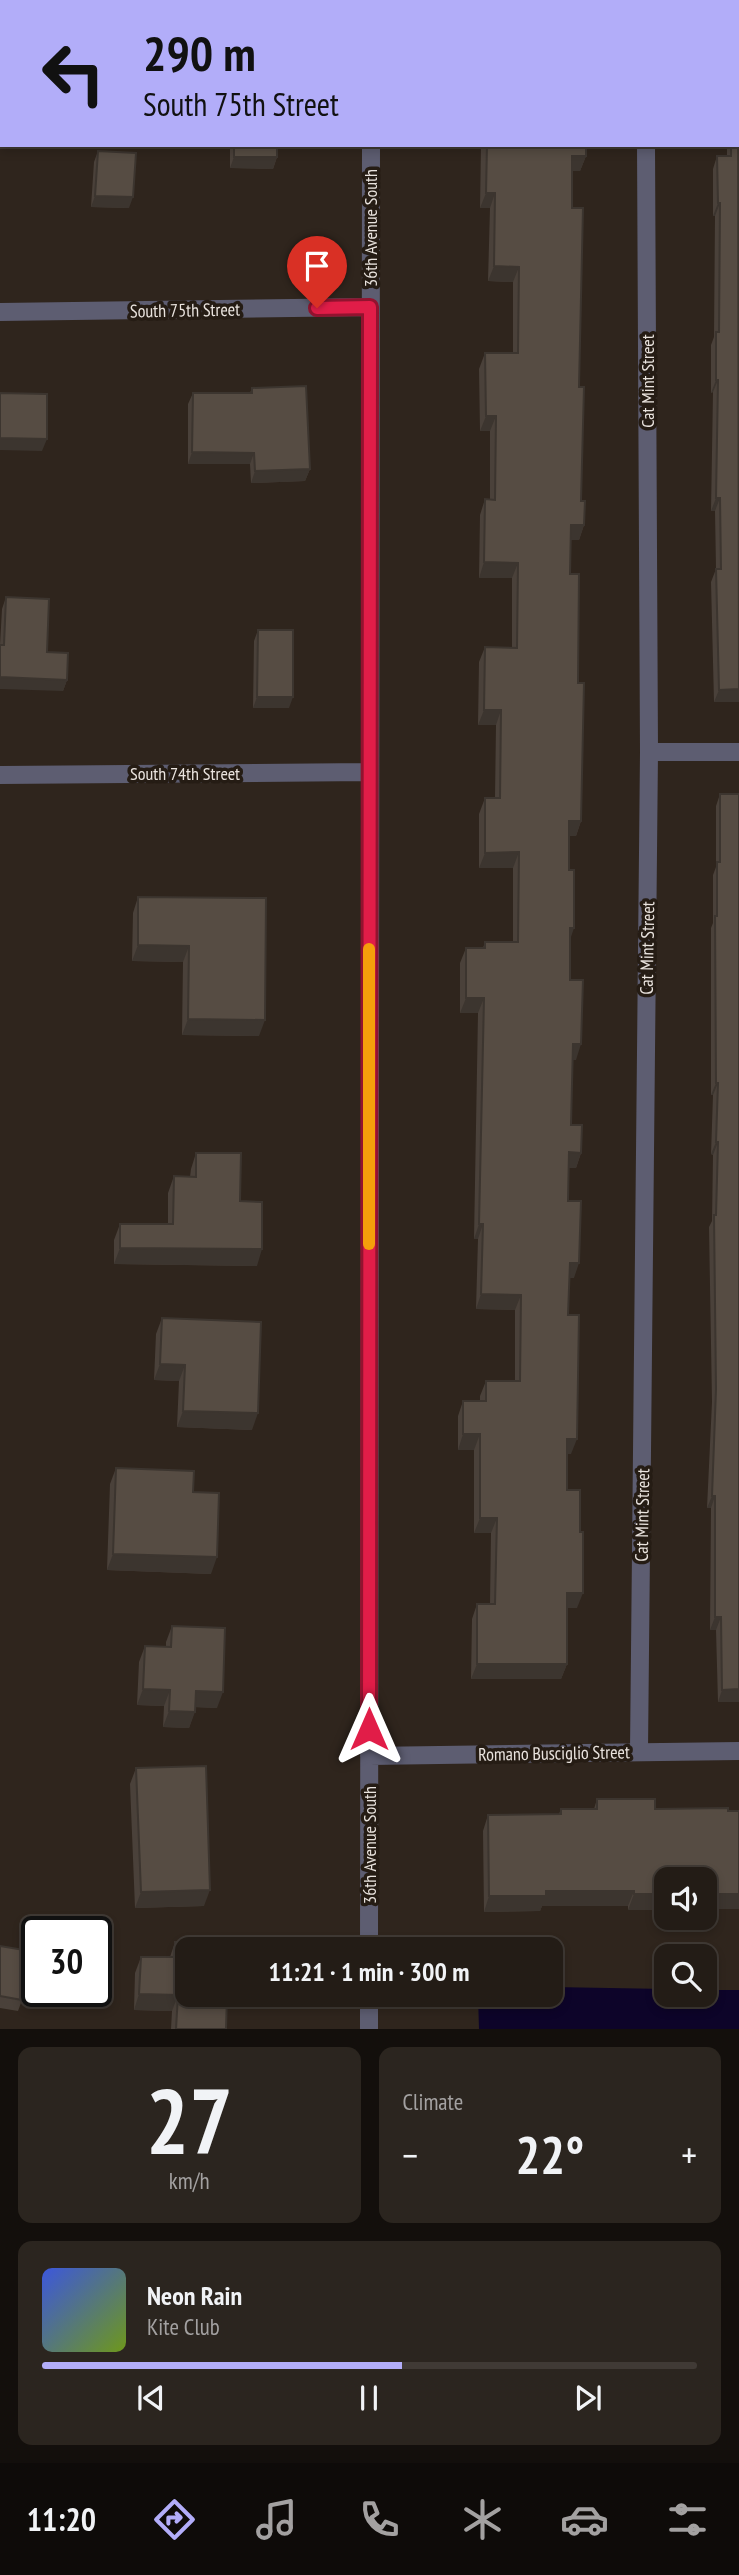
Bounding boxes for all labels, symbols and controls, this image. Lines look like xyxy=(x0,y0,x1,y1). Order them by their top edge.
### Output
text: 290 m xyxy=(143,21,256,85)
icon: left xyxy=(28,28,119,119)
text: South 75th Street xyxy=(143,83,339,125)
street label: 36th Avenue South xyxy=(359,169,382,287)
pin xyxy=(287,236,347,308)
icon: arrive xyxy=(298,247,336,285)
street label: South 75th Street xyxy=(130,298,240,322)
street label: Cat Mint Street xyxy=(636,334,659,428)
street label: South 74th Street xyxy=(130,762,240,785)
street label: Cat Mint Street xyxy=(635,901,659,995)
street label: Cat Mint Street xyxy=(630,1468,654,1562)
position arrow xyxy=(332,1692,406,1766)
street label: Romano Busciglio Street xyxy=(478,1740,630,1766)
street label: 36th Avenue South xyxy=(358,1786,381,1904)
map controls xyxy=(654,1867,717,2007)
button: sound xyxy=(654,1867,717,1930)
speed limit sign: 30 xyxy=(21,1916,112,2007)
button: search xyxy=(654,1944,717,2007)
text: 11:21 · 1 min · 300 m xyxy=(269,1955,469,1988)
text: 27 xyxy=(146,2061,233,2179)
text: Climate xyxy=(403,2087,463,2116)
text: 22° xyxy=(515,2121,584,2188)
text: − xyxy=(403,2130,418,2179)
text: + xyxy=(681,2130,697,2179)
text: km/h xyxy=(169,2166,210,2195)
text: Neon Rain xyxy=(147,2279,242,2312)
text: Kite Club xyxy=(147,2312,220,2341)
icon: previous xyxy=(132,2379,170,2417)
icon: pause xyxy=(350,2379,388,2417)
icon: next xyxy=(569,2379,607,2417)
icon: directions xyxy=(150,2495,199,2544)
icon: music xyxy=(252,2495,301,2544)
icon: phone xyxy=(355,2495,404,2544)
icon: climate xyxy=(458,2495,507,2544)
icon: car xyxy=(560,2495,609,2544)
icon: filters xyxy=(663,2495,712,2544)
text: 11:20 xyxy=(27,2498,96,2540)

